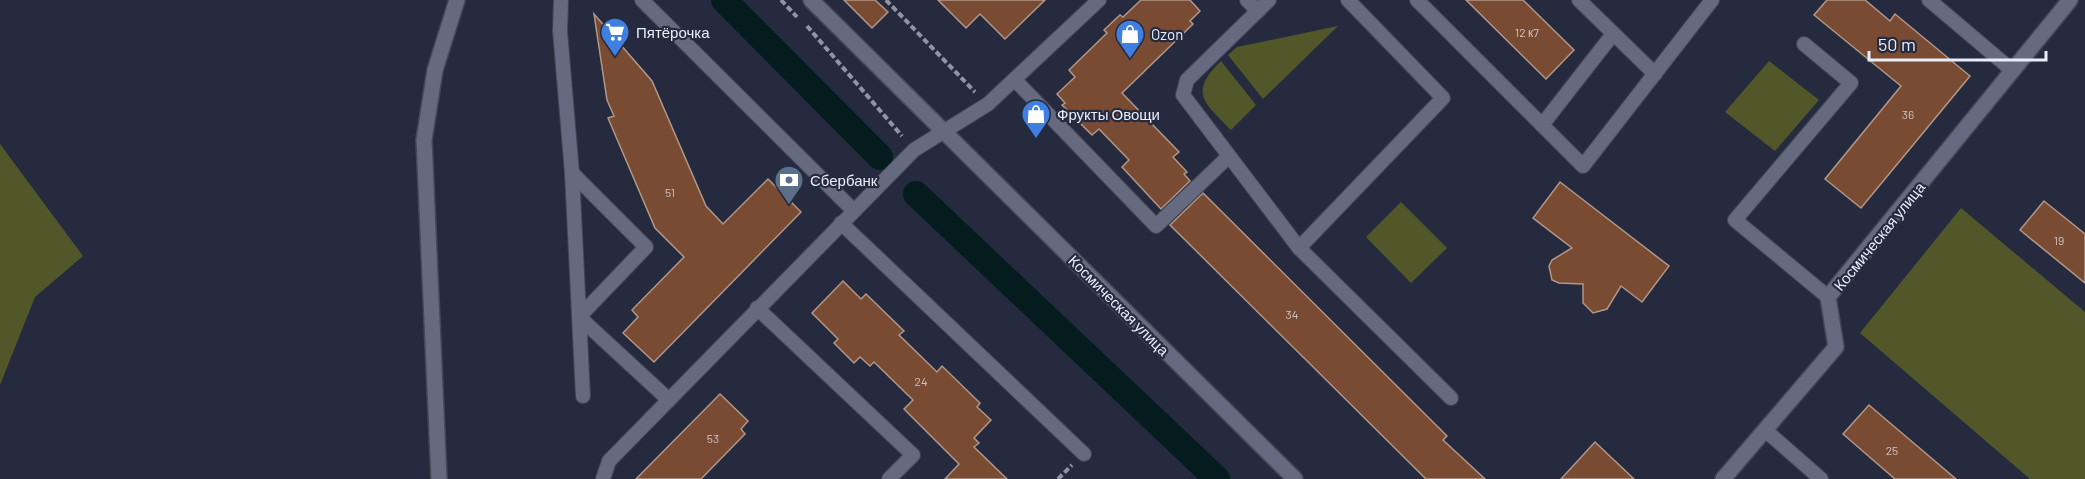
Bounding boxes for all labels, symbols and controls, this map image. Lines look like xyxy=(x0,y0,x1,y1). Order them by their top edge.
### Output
supermarket icon: Пятёрочка xyxy=(599,16,631,58)
shop icon: Ozon xyxy=(1114,18,1146,60)
place label: Пятёрочка xyxy=(636,23,710,41)
scale bar xyxy=(1869,24,2046,62)
place label: Ozon xyxy=(1151,25,1183,43)
house number: 12 к7 xyxy=(1515,25,1539,39)
text: 50 m xyxy=(1878,33,1916,55)
shop icon: Фрукты Овощи xyxy=(1020,98,1052,140)
place label: Фрукты Овощи xyxy=(1057,105,1160,123)
house number: 36 xyxy=(1902,107,1914,121)
bank icon: Сбербанк xyxy=(773,164,805,206)
place label: Сбербанк xyxy=(810,171,878,189)
street label: Космическая улица xyxy=(1830,178,1929,294)
house number: 51 xyxy=(665,185,675,199)
house number: 19 xyxy=(2054,233,2064,247)
street label: Космическая улица xyxy=(1065,251,1173,359)
house number: 34 xyxy=(1286,307,1298,321)
house number: 24 xyxy=(914,374,928,388)
house number: 53 xyxy=(707,431,719,445)
house number: 25 xyxy=(1886,443,1898,457)

